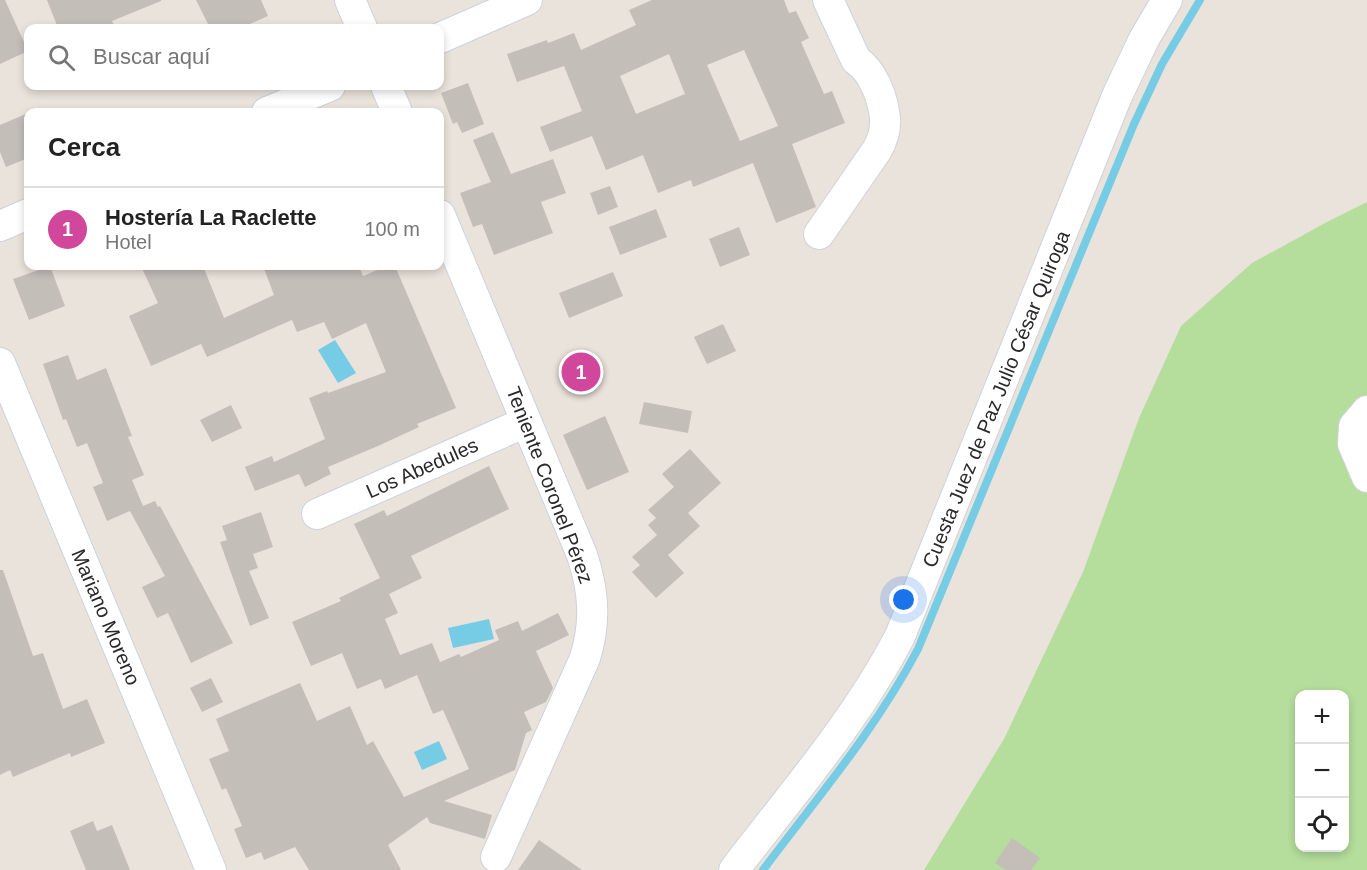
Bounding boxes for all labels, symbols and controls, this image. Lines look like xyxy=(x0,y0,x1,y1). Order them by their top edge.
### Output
search box xyxy=(24,24,444,90)
icon: search xyxy=(45,41,78,74)
text: Buscar aquí xyxy=(93,44,210,69)
text: Cerca xyxy=(48,132,120,162)
text: Hostería La Raclette xyxy=(105,205,317,230)
text: 1 xyxy=(62,218,73,240)
text: 100 m xyxy=(364,218,420,240)
street label: Cuesta Juez de Paz Julio César Quiroga xyxy=(918,227,1074,571)
text: Hotel xyxy=(105,231,152,253)
pin: 1 xyxy=(562,350,600,394)
street label: Teniente Coronel Pérez xyxy=(502,383,598,587)
street label: Los Abedules xyxy=(363,434,481,502)
street label: Mariano Moreno xyxy=(67,546,145,688)
your location xyxy=(889,585,918,614)
map controls xyxy=(1295,690,1349,852)
button: + xyxy=(1295,690,1349,744)
button: − xyxy=(1295,744,1349,798)
button: locate xyxy=(1295,798,1349,852)

